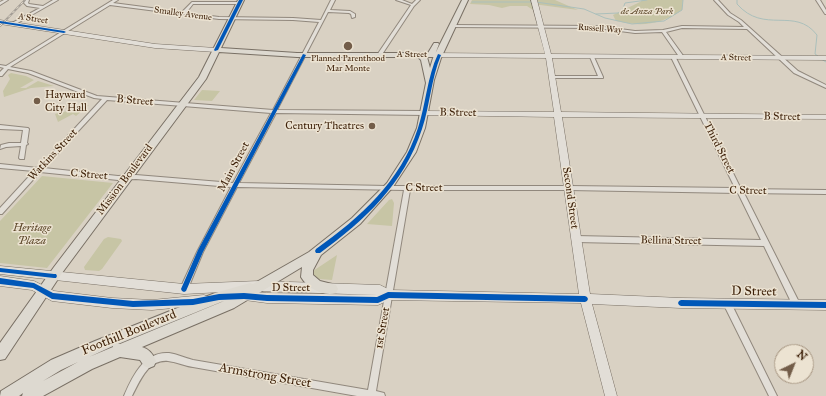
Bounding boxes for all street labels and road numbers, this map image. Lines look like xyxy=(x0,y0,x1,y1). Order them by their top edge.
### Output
street label: Smalley Avenue xyxy=(153,5,213,23)
street label: A Street xyxy=(17,11,49,27)
street label: Russell Way xyxy=(578,22,622,36)
street label: A Street xyxy=(397,50,427,60)
street label: A Street xyxy=(721,52,751,64)
street label: B Street xyxy=(116,93,154,109)
street label: B Street xyxy=(439,106,477,120)
street label: B Street xyxy=(763,110,801,124)
street label: Third Street xyxy=(700,120,738,176)
street label: Watkins Street xyxy=(26,126,80,184)
street label: Main Street xyxy=(215,140,253,194)
street label: Mission Boulevard xyxy=(94,142,156,218)
street label: Second Street xyxy=(559,166,581,230)
street label: C Street xyxy=(70,167,108,183)
street label: C Street xyxy=(405,181,443,195)
street label: C Street xyxy=(729,184,767,198)
street label: Bellina Street xyxy=(640,234,702,248)
street label: D Street xyxy=(272,281,310,295)
street label: D Street xyxy=(731,284,777,300)
street label: 1st Street xyxy=(373,306,393,350)
street label: Foothill Boulevard xyxy=(79,307,179,359)
street label: Armstrong Street xyxy=(218,360,312,392)

